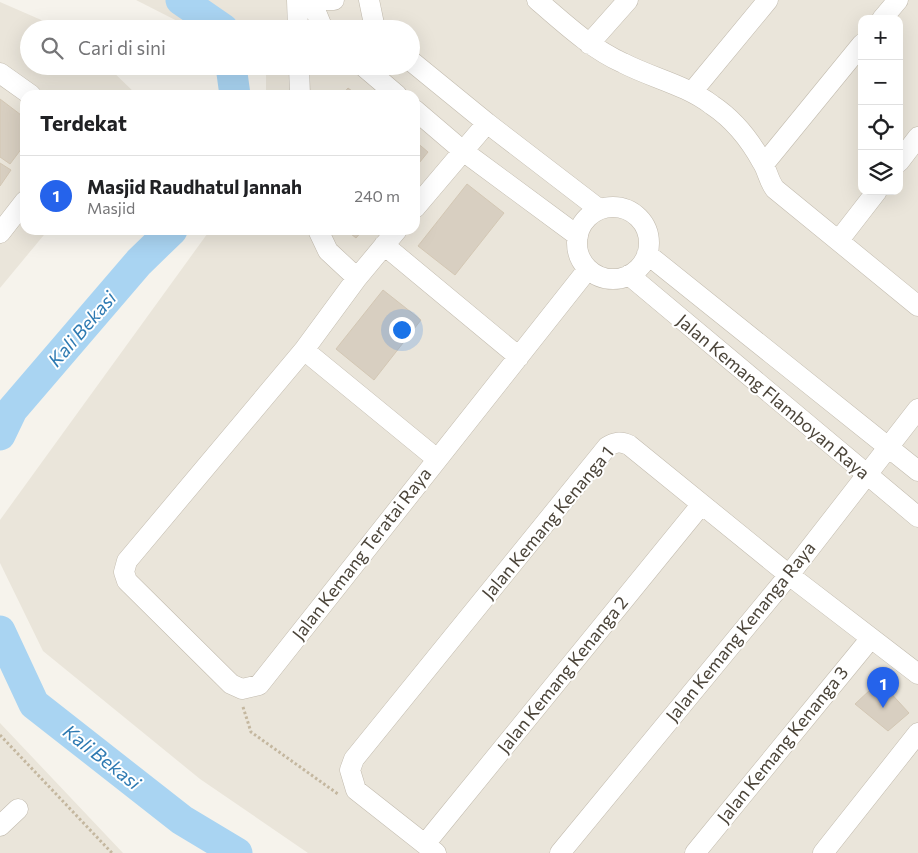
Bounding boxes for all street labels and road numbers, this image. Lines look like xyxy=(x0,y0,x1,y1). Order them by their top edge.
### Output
street label: Jalan Kemang Flamboyan Raya xyxy=(673,309,875,483)
street label: Jalan Kemang Kenanga 1 xyxy=(477,441,618,603)
street label: Jalan Kemang Teratai Raya xyxy=(287,463,435,644)
street label: Jalan Kemang Kenanga Raya xyxy=(661,537,820,726)
street label: Jalan Kemang Kenanga 2 xyxy=(492,592,632,757)
street label: Jalan Kemang Kenanga 3 xyxy=(712,661,852,827)

